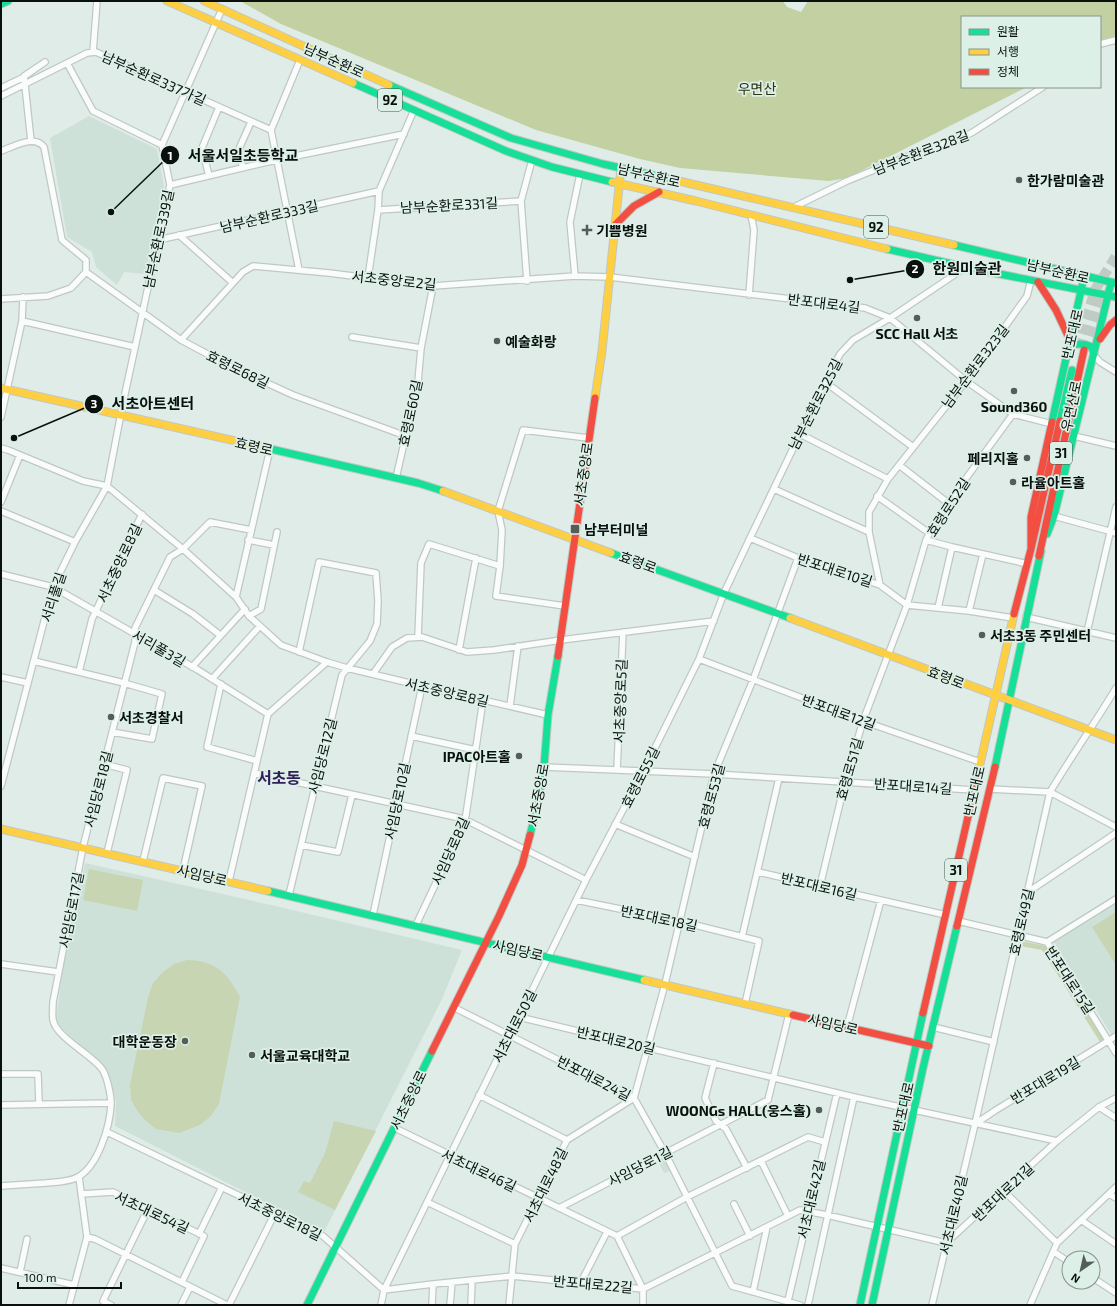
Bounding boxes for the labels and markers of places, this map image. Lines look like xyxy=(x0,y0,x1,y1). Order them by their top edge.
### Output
callout: 서울서일초등학교 xyxy=(160,142,307,169)
place label: 한가람미술관 xyxy=(1027,172,1104,189)
marker: 한가람미술관 xyxy=(1014,175,1024,185)
place label: 기쁨병원 xyxy=(596,222,648,239)
marker: 기쁨병원 xyxy=(581,224,593,236)
callout: 한원미술관 xyxy=(905,255,1010,282)
marker: SCC Hall 서초 xyxy=(912,313,922,323)
place label: SCC Hall 서초 xyxy=(876,325,959,342)
place label: 예술화랑 xyxy=(505,333,557,350)
marker: 예술화랑 xyxy=(492,336,502,346)
marker: Sound360 xyxy=(1009,386,1019,396)
callout: 서초아트센터 xyxy=(84,390,203,417)
place label: Sound360 xyxy=(981,398,1047,415)
place label: 페리지홀 xyxy=(967,450,1019,467)
marker: 페리지홀 xyxy=(1022,453,1032,463)
place label: 라율아트홀 xyxy=(1021,474,1086,491)
marker: 라율아트홀 xyxy=(1008,477,1018,487)
place label: 남부터미널 xyxy=(584,521,648,538)
marker: 남부터미널 xyxy=(569,523,581,535)
place label: 서초3동 주민센터 xyxy=(990,627,1091,644)
marker: 서초3동 주민센터 xyxy=(977,630,987,640)
place label: 서초경찰서 xyxy=(119,709,183,726)
marker: 서초경찰서 xyxy=(106,712,116,722)
place label: IPAC아트홀 xyxy=(443,748,511,765)
marker: IPAC아트홀 xyxy=(514,751,524,761)
place label: 대학운동장 xyxy=(113,1033,177,1050)
marker: 대학운동장 xyxy=(180,1036,190,1046)
place label: 서울교육대학교 xyxy=(260,1047,350,1064)
marker: 서울교육대학교 xyxy=(247,1050,257,1060)
place label: WOONGs HALL(웅스홀) xyxy=(666,1102,811,1119)
marker: WOONGs HALL(웅스홀) xyxy=(814,1105,824,1115)

